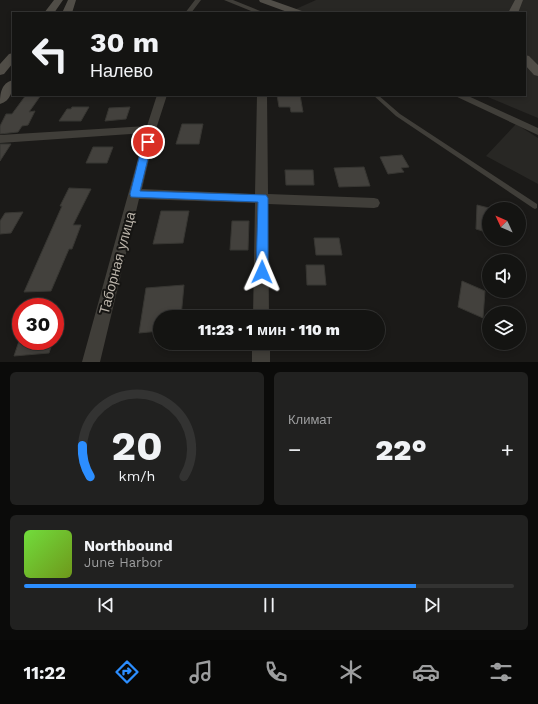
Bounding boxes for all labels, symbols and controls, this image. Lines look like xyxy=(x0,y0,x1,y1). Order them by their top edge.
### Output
text: 30 m xyxy=(90,26,159,59)
icon: left xyxy=(24,28,76,80)
text: Налево xyxy=(90,60,153,81)
pin xyxy=(131,125,165,159)
icon: arrive xyxy=(137,131,159,153)
north arrow xyxy=(482,202,526,246)
map controls xyxy=(482,202,526,350)
street label: Таборная улица xyxy=(96,210,138,316)
position arrow xyxy=(241,251,283,293)
button: sound xyxy=(482,254,526,298)
speed limit sign: 30 xyxy=(12,298,64,350)
button: layers xyxy=(482,306,526,350)
text: 11:23 · 1 мин · 110 m xyxy=(198,321,340,339)
text: Климат xyxy=(288,412,332,427)
text: 20 xyxy=(111,420,163,469)
text: 22° xyxy=(375,432,427,467)
text: − xyxy=(288,437,301,462)
text: + xyxy=(501,437,514,462)
text: km/h xyxy=(119,467,155,483)
text: Northbound xyxy=(84,537,173,555)
text: June Harbor xyxy=(84,555,163,570)
icon: previous xyxy=(95,594,117,616)
icon: pause xyxy=(258,594,280,616)
icon: next xyxy=(421,594,443,616)
icon: directions xyxy=(113,658,141,686)
icon: music xyxy=(187,658,215,686)
icon: phone xyxy=(262,658,290,686)
icon: climate xyxy=(337,658,365,686)
icon: car xyxy=(412,658,440,686)
icon: filters xyxy=(487,658,515,686)
text: 11:22 xyxy=(23,662,66,683)

